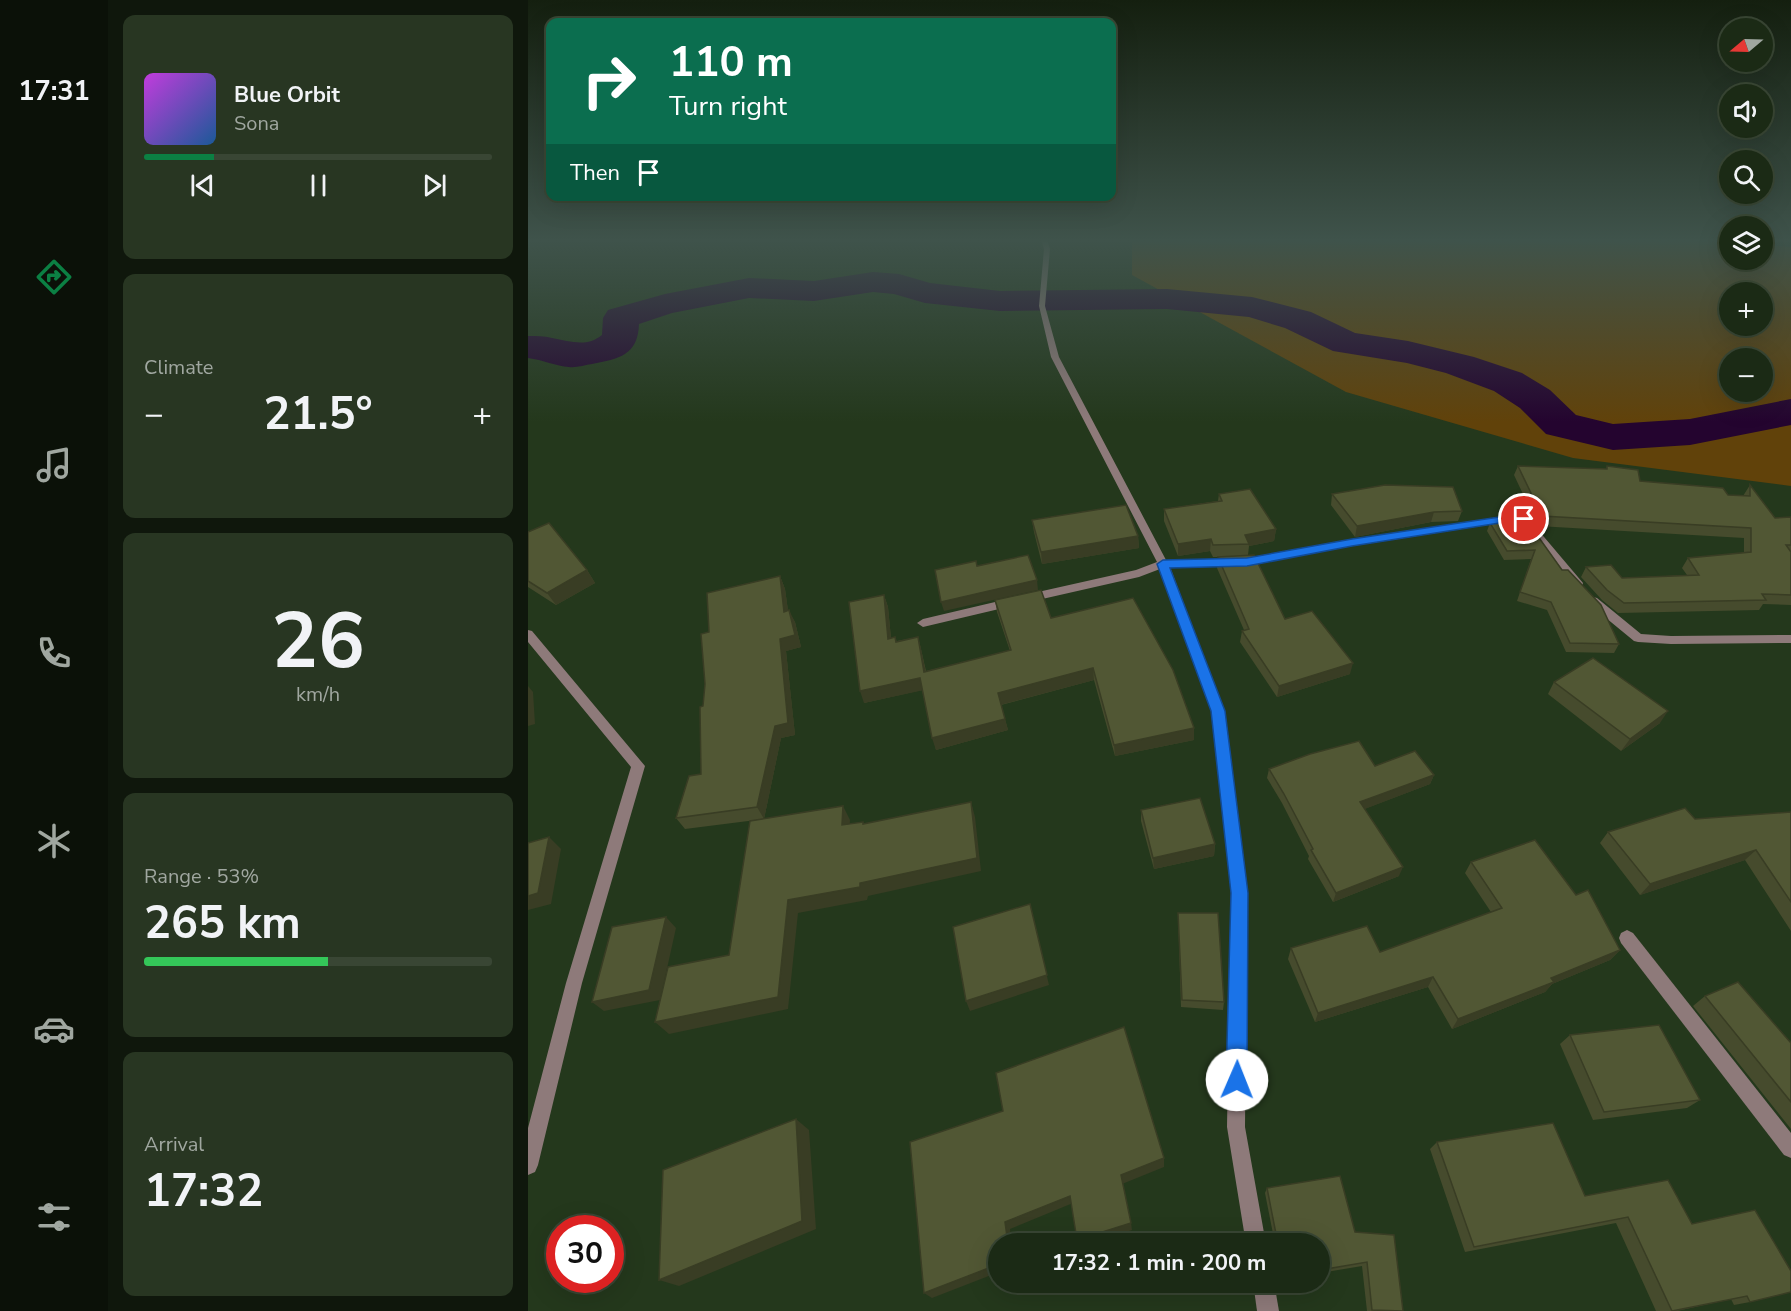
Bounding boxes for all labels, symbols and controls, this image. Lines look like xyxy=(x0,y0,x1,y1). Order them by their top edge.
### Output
north arrow xyxy=(1719,18,1773,72)
map controls xyxy=(1719,18,1773,402)
text: 110 m xyxy=(669,34,793,91)
icon: right xyxy=(570,42,648,120)
text: 17:31 xyxy=(18,73,90,110)
text: Blue Orbit xyxy=(234,80,340,110)
button: sound xyxy=(1719,84,1773,138)
text: Turn right xyxy=(669,88,787,125)
text: Sona xyxy=(234,110,279,137)
button: search xyxy=(1719,150,1773,204)
icon: arrive xyxy=(632,156,665,189)
text: Then xyxy=(570,158,620,188)
icon: previous xyxy=(186,169,219,202)
icon: pause xyxy=(302,169,335,202)
icon: next xyxy=(418,169,451,202)
button: layers xyxy=(1719,216,1773,270)
icon: directions xyxy=(33,256,75,298)
button: + xyxy=(1719,282,1773,336)
button: − xyxy=(1719,348,1773,402)
text: Climate xyxy=(144,354,213,381)
text: 21.5° xyxy=(263,384,373,445)
text: − xyxy=(144,392,164,437)
text: + xyxy=(472,392,492,437)
icon: music xyxy=(33,444,75,486)
pin xyxy=(1498,493,1549,544)
icon: arrive xyxy=(1507,502,1540,535)
text: 26 xyxy=(271,588,365,695)
icon: phone xyxy=(33,632,75,674)
text: km/h xyxy=(296,681,340,708)
icon: climate xyxy=(33,820,75,862)
text: Range · 53% xyxy=(144,863,259,890)
text: 265 km xyxy=(144,893,301,954)
icon: car xyxy=(33,1008,75,1050)
position arrow xyxy=(1205,1048,1269,1112)
text: Arrival xyxy=(144,1131,204,1158)
text: 17:32 xyxy=(144,1161,263,1222)
icon: filters xyxy=(33,1196,75,1238)
speed limit sign: 30 xyxy=(546,1215,624,1293)
text: 17:32 · 1 min · 200 m xyxy=(1052,1248,1266,1278)

